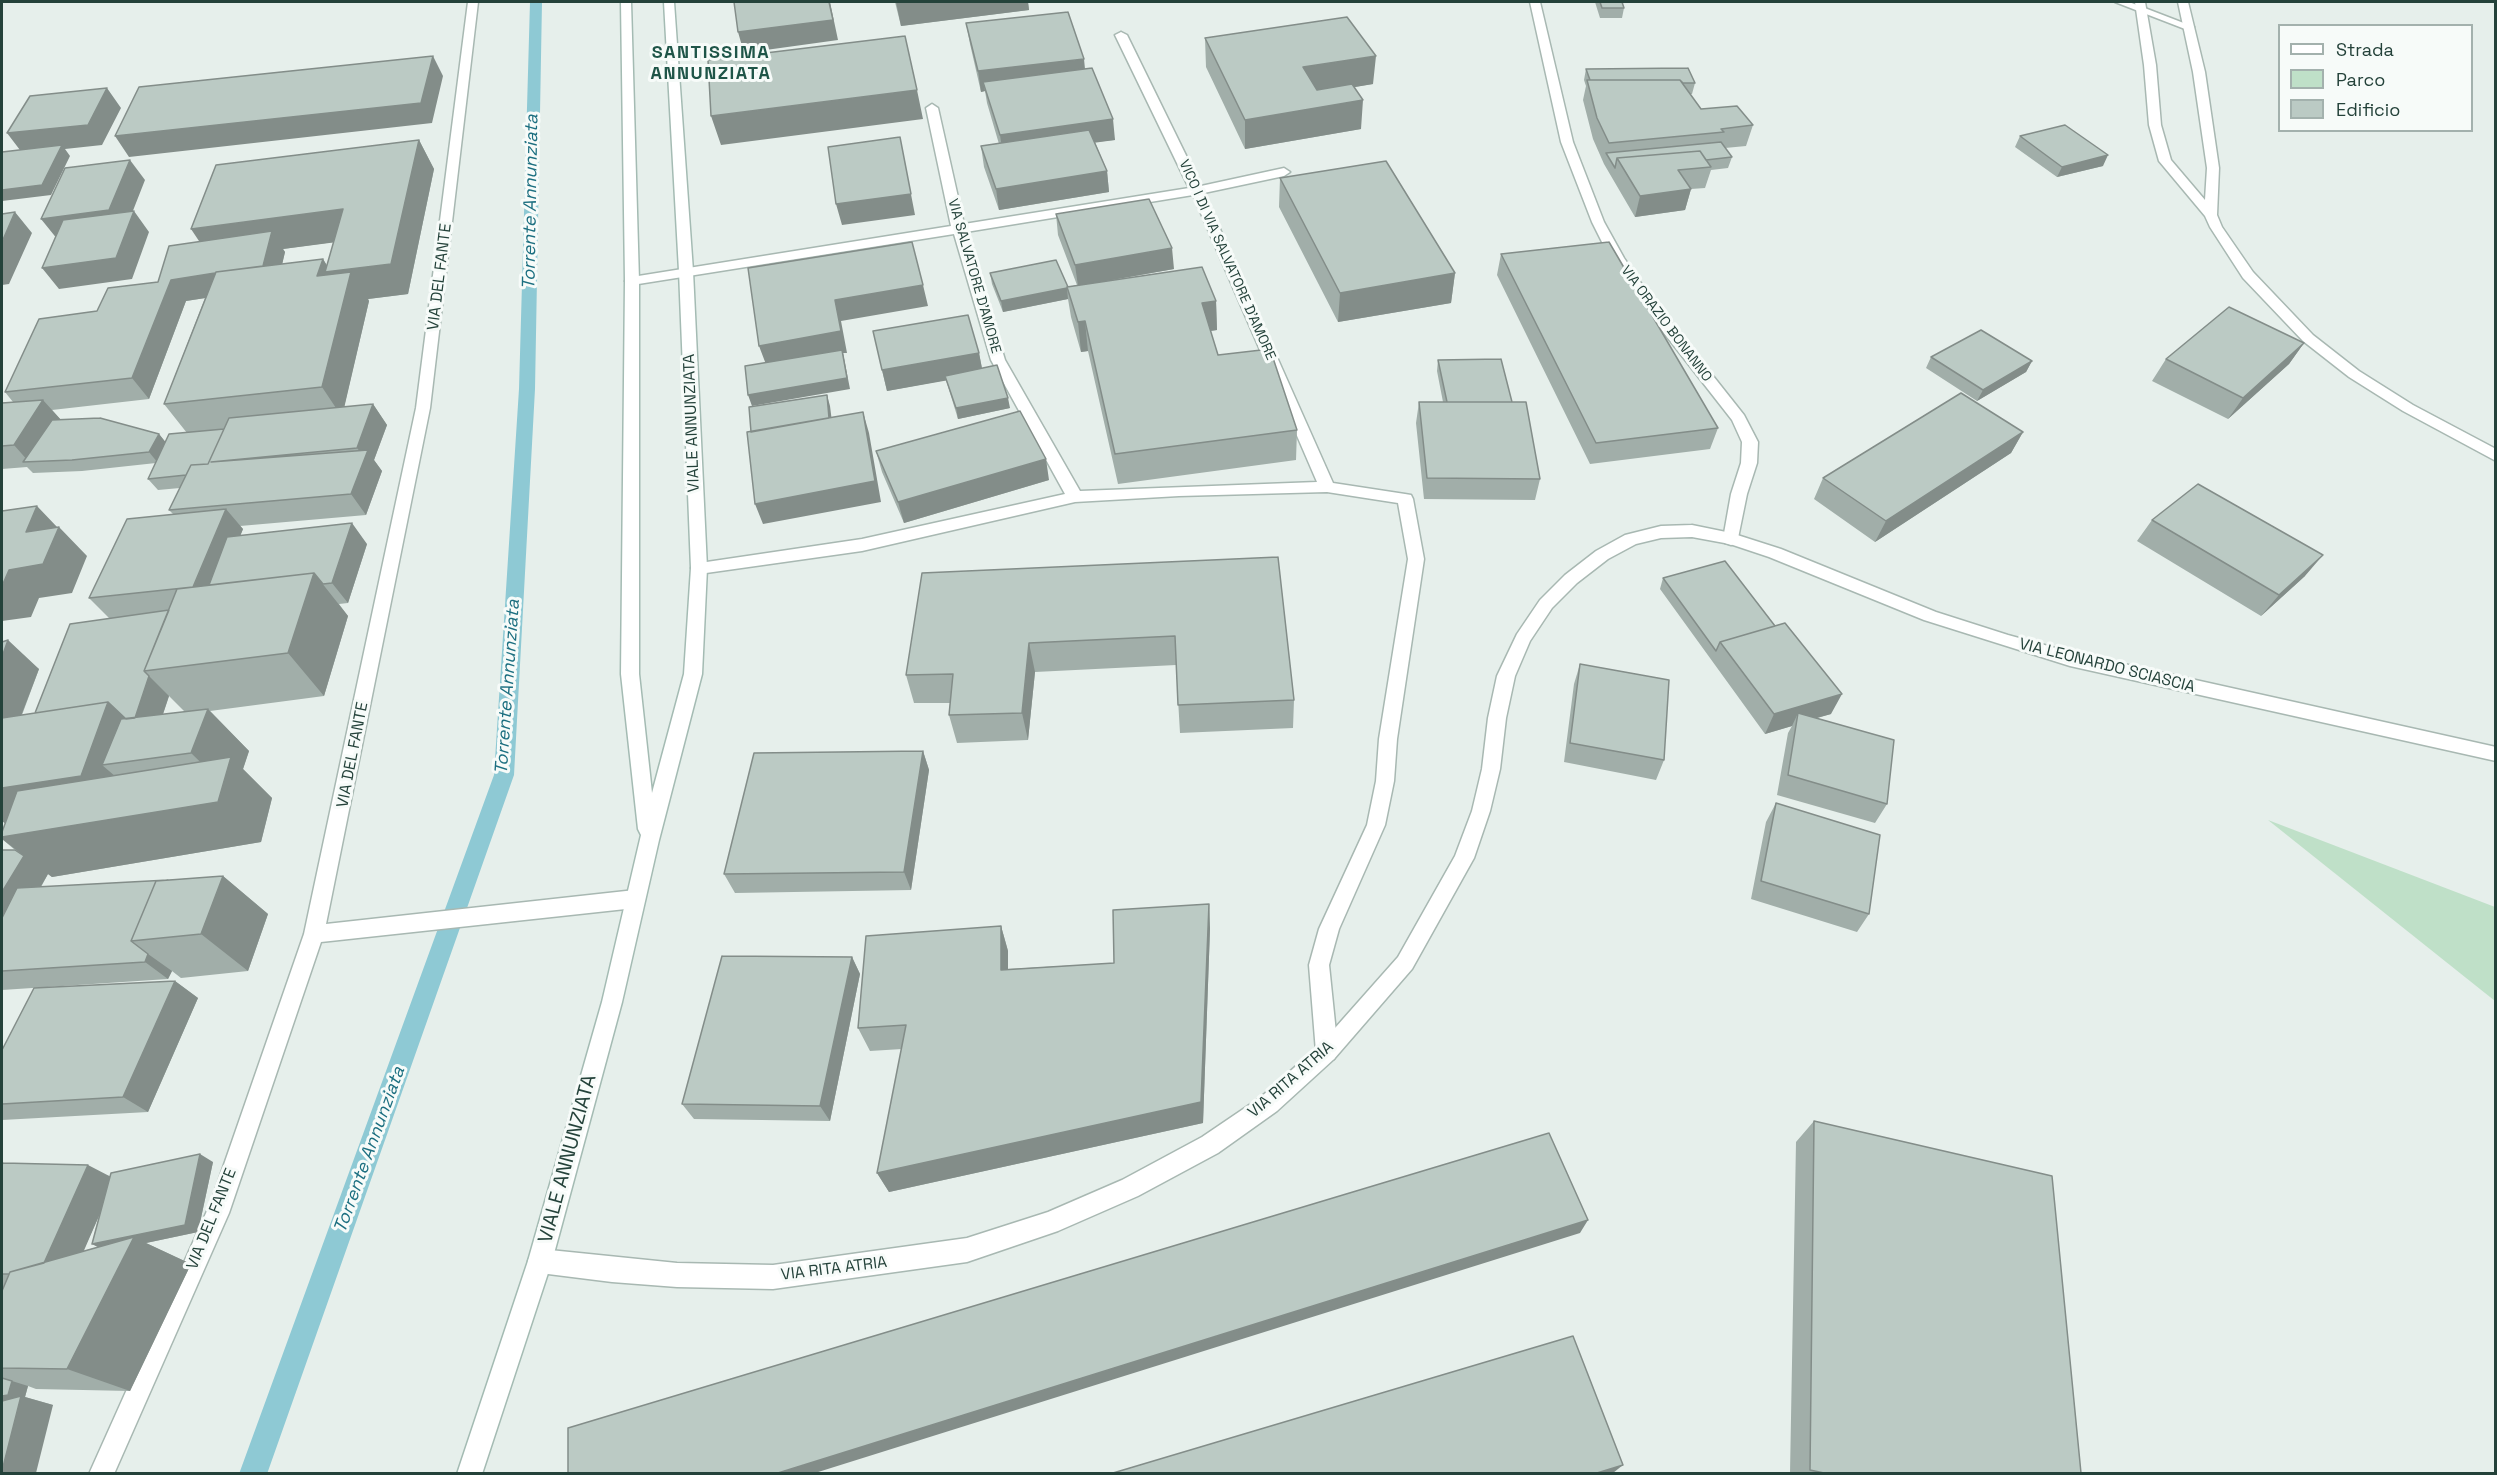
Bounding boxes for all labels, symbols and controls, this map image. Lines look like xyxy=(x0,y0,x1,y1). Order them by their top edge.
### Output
legend xyxy=(2278,24,2473,132)
text: Strada xyxy=(2336,38,2394,61)
district label: SANTISSIMA ANNUNZIATA xyxy=(651,42,771,84)
text: Parco xyxy=(2336,68,2385,91)
text: Edificio xyxy=(2336,98,2400,121)
water label: Torrente Annunziata xyxy=(519,114,543,290)
street label: VICO I DI VIA SALVATORE D'AMORE xyxy=(1175,157,1279,363)
street label: VIA SALVATORE D'AMORE xyxy=(944,197,1004,355)
street label: VIA DEL FANTE xyxy=(424,222,456,332)
street label: VIA ORAZIO BONANNO xyxy=(1617,263,1715,385)
street label: VIALE ANNUNZIATA xyxy=(680,353,704,493)
water label: Torrente Annunziata xyxy=(491,599,525,775)
street label: VIA LEONARDO SCIASCIA xyxy=(2017,635,2197,697)
street label: VIA DEL FANTE xyxy=(333,700,373,810)
street label: VIA RITA ATRIA xyxy=(1244,1038,1338,1122)
water label: Torrente Annunziata xyxy=(330,1064,410,1236)
street label: VIALE ANNUNZIATA xyxy=(534,1072,602,1246)
street label: VIA DEL FANTE xyxy=(183,1166,241,1272)
street label: VIA RITA ATRIA xyxy=(780,1253,888,1285)

